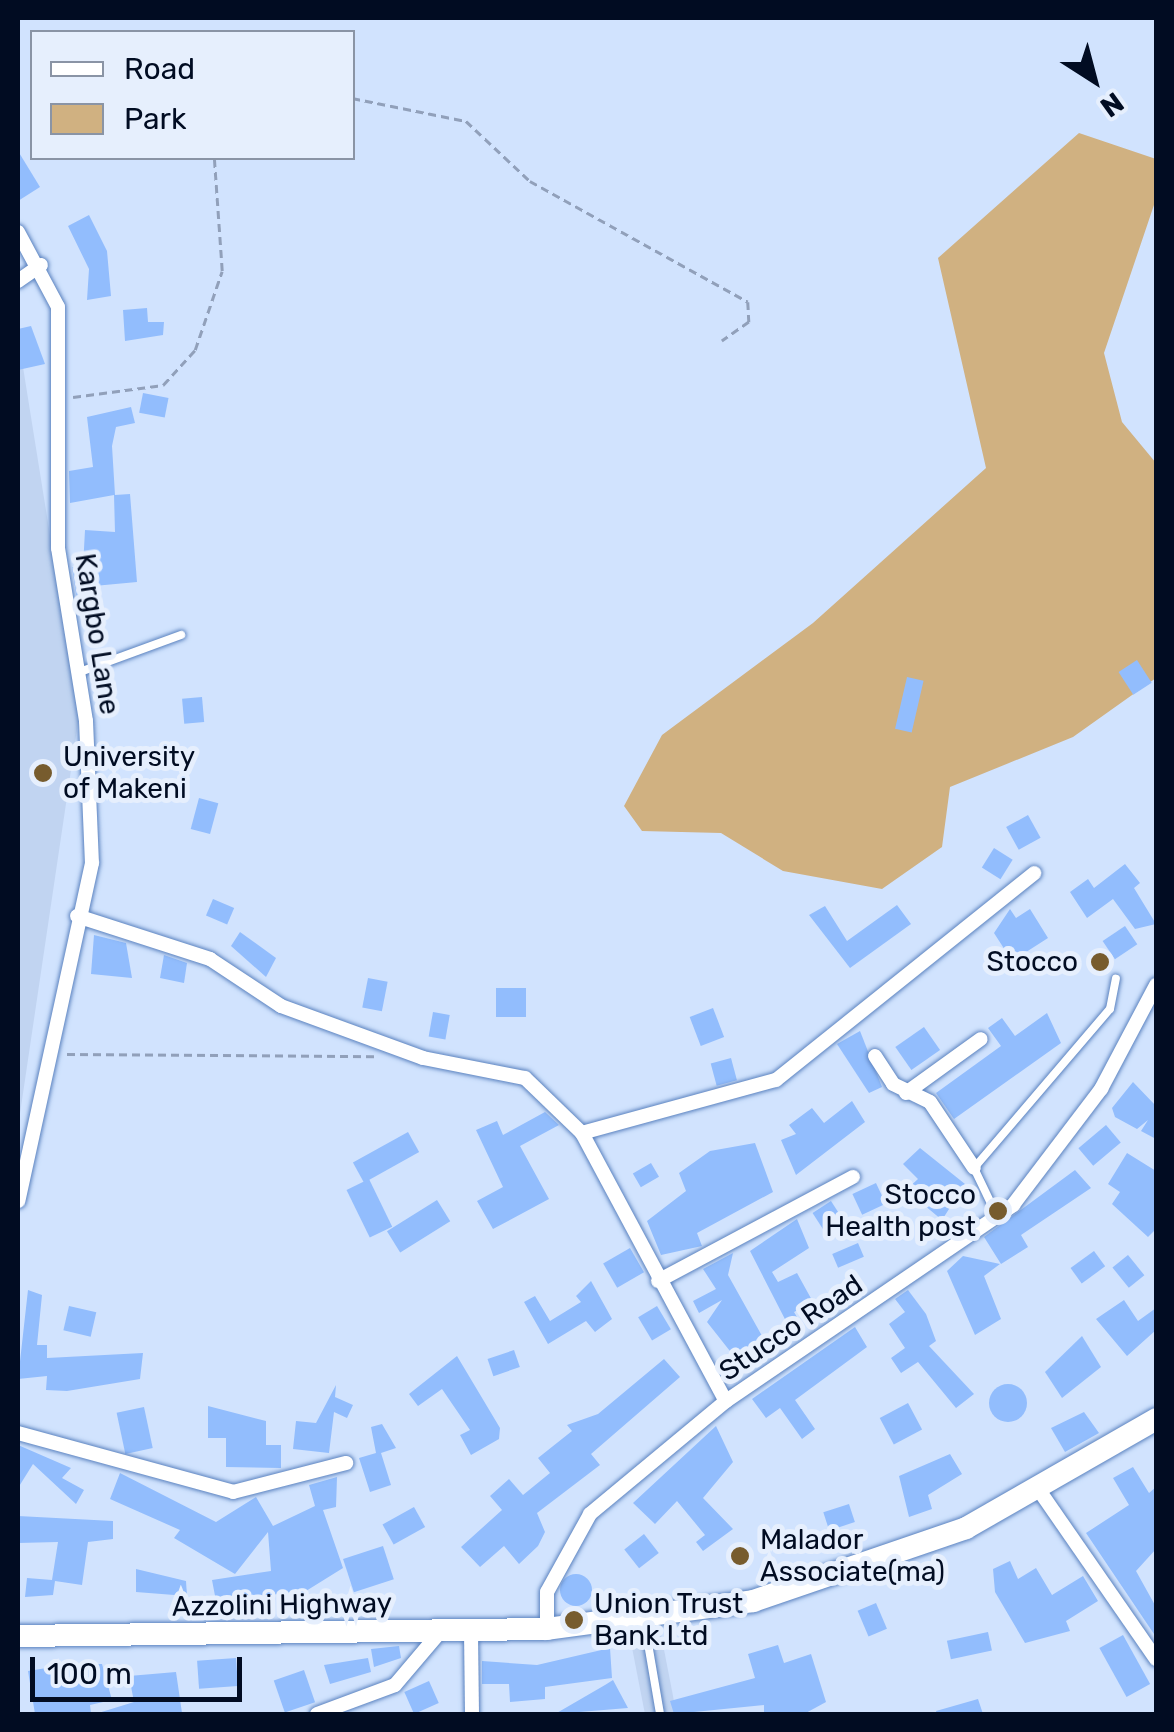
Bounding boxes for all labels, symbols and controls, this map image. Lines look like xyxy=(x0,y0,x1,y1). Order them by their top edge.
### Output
legend xyxy=(30,30,355,160)
north arrow xyxy=(1044,30,1144,130)
text: Road xyxy=(124,51,195,87)
text: N xyxy=(1094,85,1130,124)
text: Park xyxy=(124,101,186,137)
street label: Kargbo Lane xyxy=(68,551,126,717)
place label: University of Makeni xyxy=(63,740,195,806)
marker: University of Makeni xyxy=(32,762,54,784)
place label: Stocco xyxy=(987,945,1078,979)
marker: Stocco xyxy=(1087,949,1113,975)
place label: Stocco Health post xyxy=(825,1178,976,1244)
marker: Stocco Health post xyxy=(985,1198,1011,1224)
street label: Stucco Road xyxy=(713,1268,869,1388)
place label: Malador Associate(ma) xyxy=(760,1523,945,1589)
marker: Malador Associate(ma) xyxy=(729,1545,751,1567)
street label: Azzolini Highway xyxy=(172,1586,392,1624)
place label: Union Trust Bank.Ltd xyxy=(594,1587,744,1653)
marker: Union Trust Bank.Ltd xyxy=(563,1609,585,1631)
scale bar xyxy=(35,1637,248,1699)
text: 100 m xyxy=(47,1656,132,1692)

